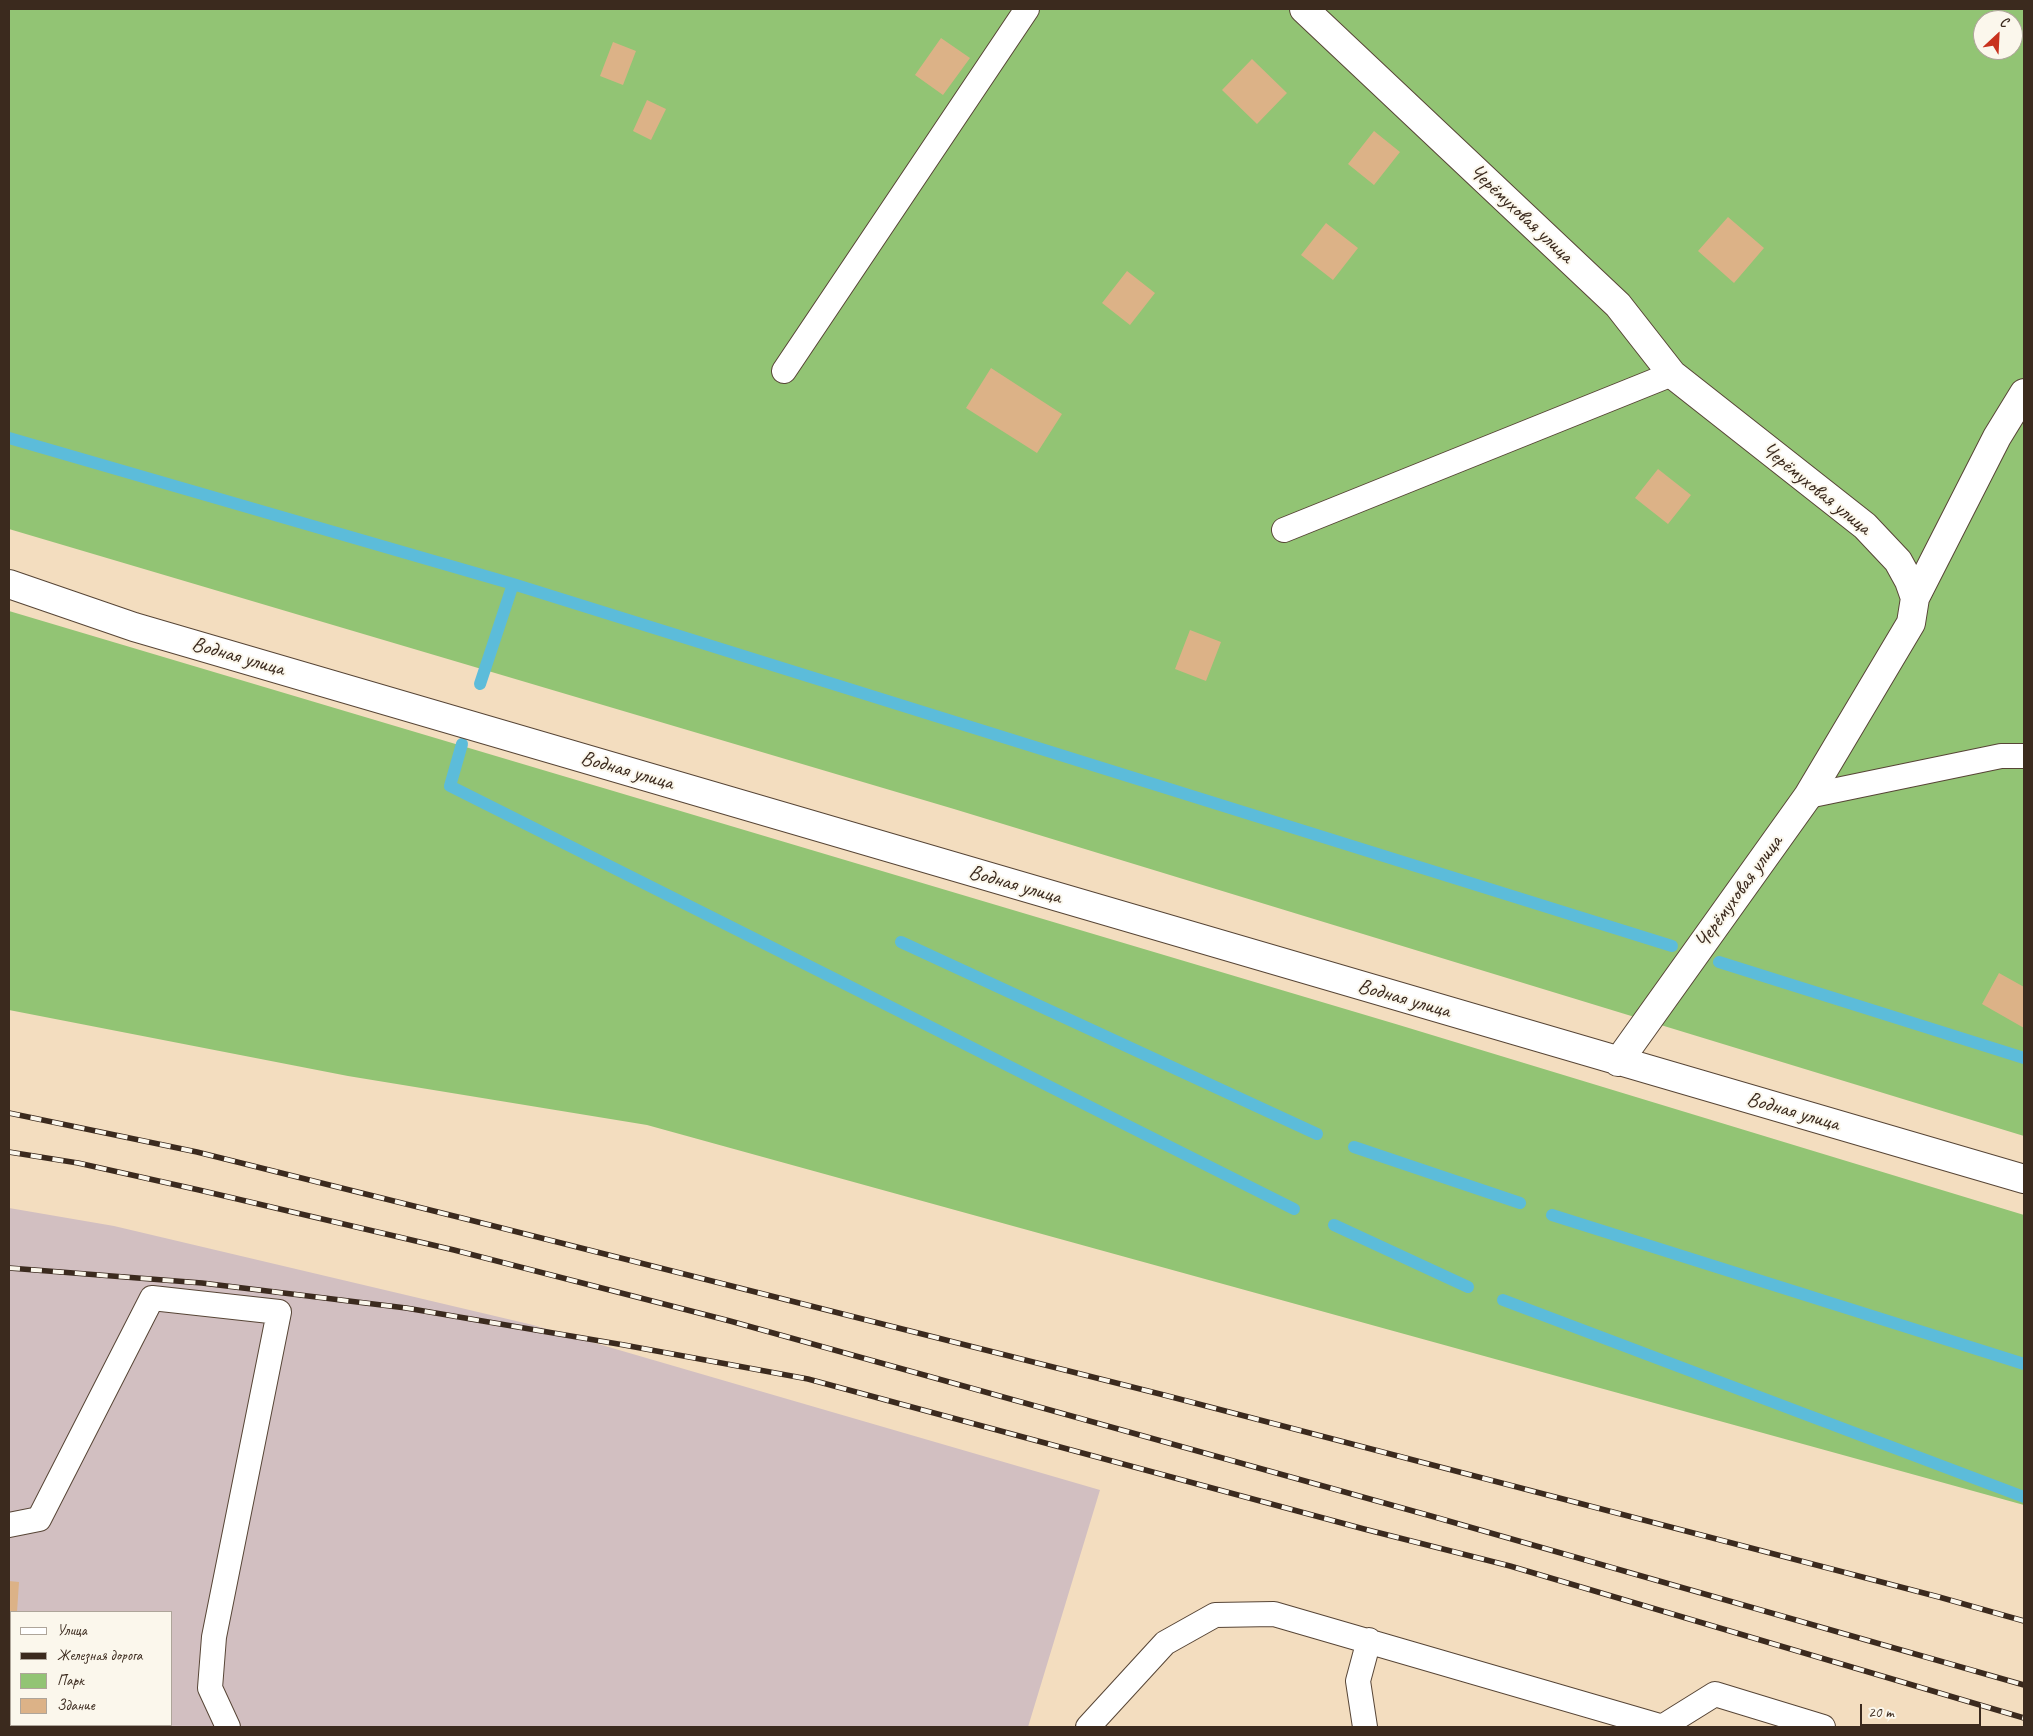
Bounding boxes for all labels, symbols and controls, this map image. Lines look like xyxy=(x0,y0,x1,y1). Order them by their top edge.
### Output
north arrow xyxy=(1973,10,2023,60)
text: С xyxy=(1997,13,2011,31)
street label: Черёмуховая улица xyxy=(1464,159,1578,269)
street label: Черёмуховая улица xyxy=(1756,437,1876,541)
street label: Водная улица xyxy=(189,632,287,682)
street label: Водная улица xyxy=(578,746,676,796)
street label: Черёмуховая улица xyxy=(1690,831,1788,953)
street label: Водная улица xyxy=(966,860,1064,910)
street label: Водная улица xyxy=(1355,974,1453,1024)
street label: Водная улица xyxy=(1744,1087,1842,1137)
legend xyxy=(10,1611,172,1726)
text: Улица xyxy=(57,1621,87,1640)
text: Железная дорога xyxy=(57,1646,142,1665)
text: Парк xyxy=(57,1671,84,1690)
scale bar xyxy=(1863,1694,1984,1726)
text: Здание xyxy=(57,1696,95,1715)
text: 20 m xyxy=(1868,1703,1894,1722)

